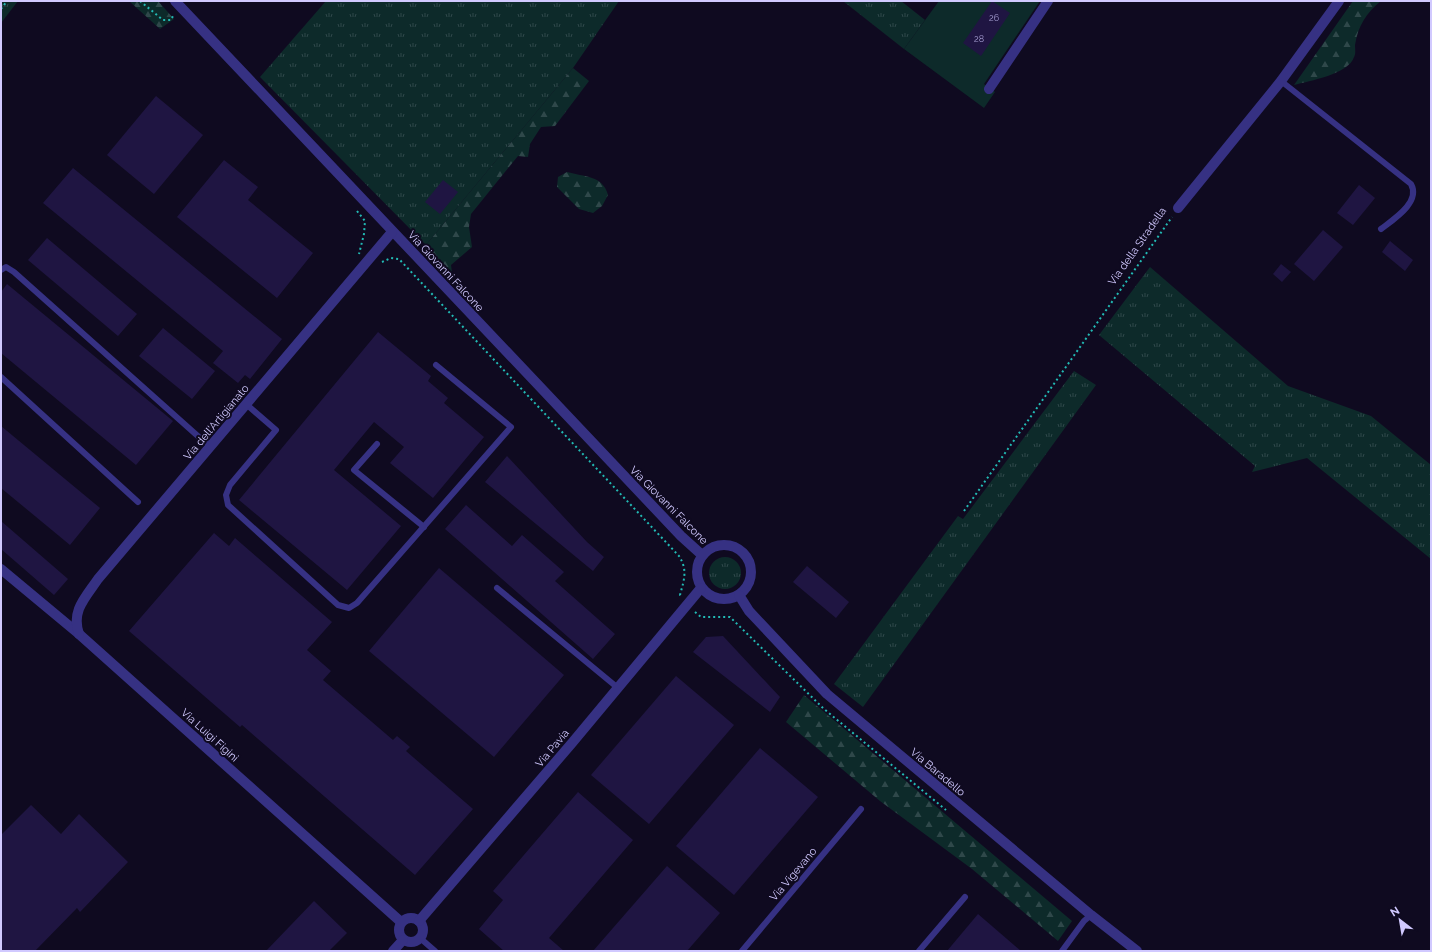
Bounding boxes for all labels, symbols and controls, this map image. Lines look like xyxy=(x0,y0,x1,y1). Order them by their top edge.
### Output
house number: 26 xyxy=(989,13,1000,23)
house number: 28 xyxy=(974,34,984,44)
street label: Via della Stradella xyxy=(1106,205,1169,288)
street label: Via Giovanni Falcone xyxy=(405,228,487,315)
street label: Via dell'Artigianato xyxy=(181,382,252,463)
street label: Via Giovanni Falcone xyxy=(627,464,711,548)
street label: Via Luigi Figini xyxy=(178,706,241,765)
street label: Via Pavia xyxy=(533,727,572,770)
street label: Via Baradello xyxy=(908,746,968,799)
street label: Via Vigevano xyxy=(767,845,820,904)
north arrow xyxy=(1380,900,1420,940)
text: N xyxy=(1388,904,1402,920)

